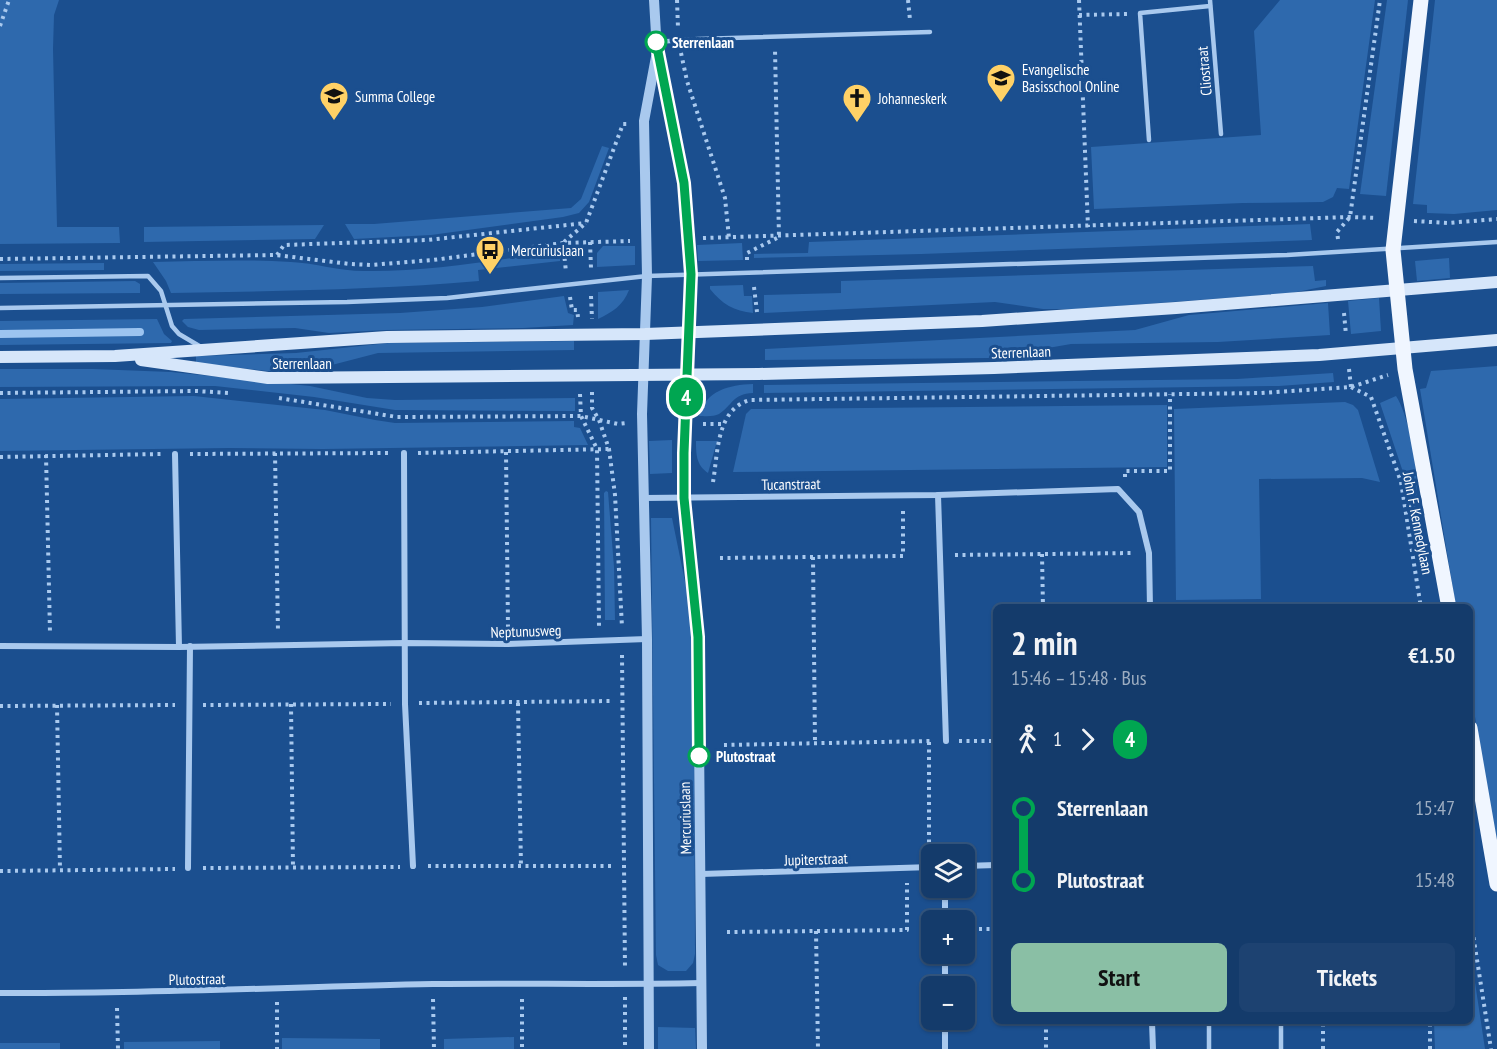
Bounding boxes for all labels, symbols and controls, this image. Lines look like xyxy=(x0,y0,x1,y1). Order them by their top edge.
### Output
marker: Sterrenlaan xyxy=(645,31,667,53)
place label: Sterrenlaan xyxy=(672,33,734,52)
street label: Cliostraat xyxy=(1192,46,1216,96)
place label: Evangelische Basisschool Online xyxy=(1022,60,1119,96)
school or university icon: Evangelische Basisschool Online xyxy=(985,62,1017,104)
school or university icon: Summa College xyxy=(318,80,350,122)
church icon: Johanneskerk xyxy=(841,82,873,124)
place label: Summa College xyxy=(355,87,435,106)
place label: Johanneskerk xyxy=(877,89,947,108)
bus stop icon: Mercuriuslaan xyxy=(474,234,506,276)
place label: Mercuriuslaan xyxy=(511,241,584,260)
street label: Sterrenlaan xyxy=(991,341,1051,363)
street label: Sterrenlaan xyxy=(272,354,332,373)
line badge: 4 xyxy=(666,378,706,416)
text: 4 xyxy=(681,384,691,411)
street label: John F. Kennedylaan xyxy=(1399,469,1437,576)
street label: Tucanstraat xyxy=(761,474,821,494)
street label: Neptunusweg xyxy=(490,620,562,642)
text: 2 min xyxy=(1011,621,1078,664)
text: €1.50 xyxy=(1408,641,1455,669)
text: 15:46 – 15:48 · Bus xyxy=(1011,665,1146,691)
icon: walk xyxy=(1011,723,1044,756)
icon: forward xyxy=(1071,723,1104,756)
text: 1 xyxy=(1053,726,1062,752)
text: 4 xyxy=(1125,726,1135,753)
marker: Plutostraat xyxy=(688,745,710,767)
place label: Plutostraat xyxy=(716,747,776,766)
street label: Mercuriuslaan xyxy=(675,781,695,855)
text: Sterrenlaan xyxy=(1057,794,1148,822)
text: 15:47 xyxy=(1415,795,1455,821)
map controls xyxy=(921,844,975,1030)
button: layers xyxy=(921,844,975,898)
street label: Jupiterstraat xyxy=(783,848,848,870)
text: Plutostraat xyxy=(1057,866,1144,894)
text: 15:48 xyxy=(1415,867,1455,893)
button: + xyxy=(921,910,975,964)
button: Start xyxy=(1011,943,1227,1012)
button: Tickets xyxy=(1239,943,1455,1012)
street label: Plutostraat xyxy=(168,969,226,989)
button: − xyxy=(921,976,975,1030)

